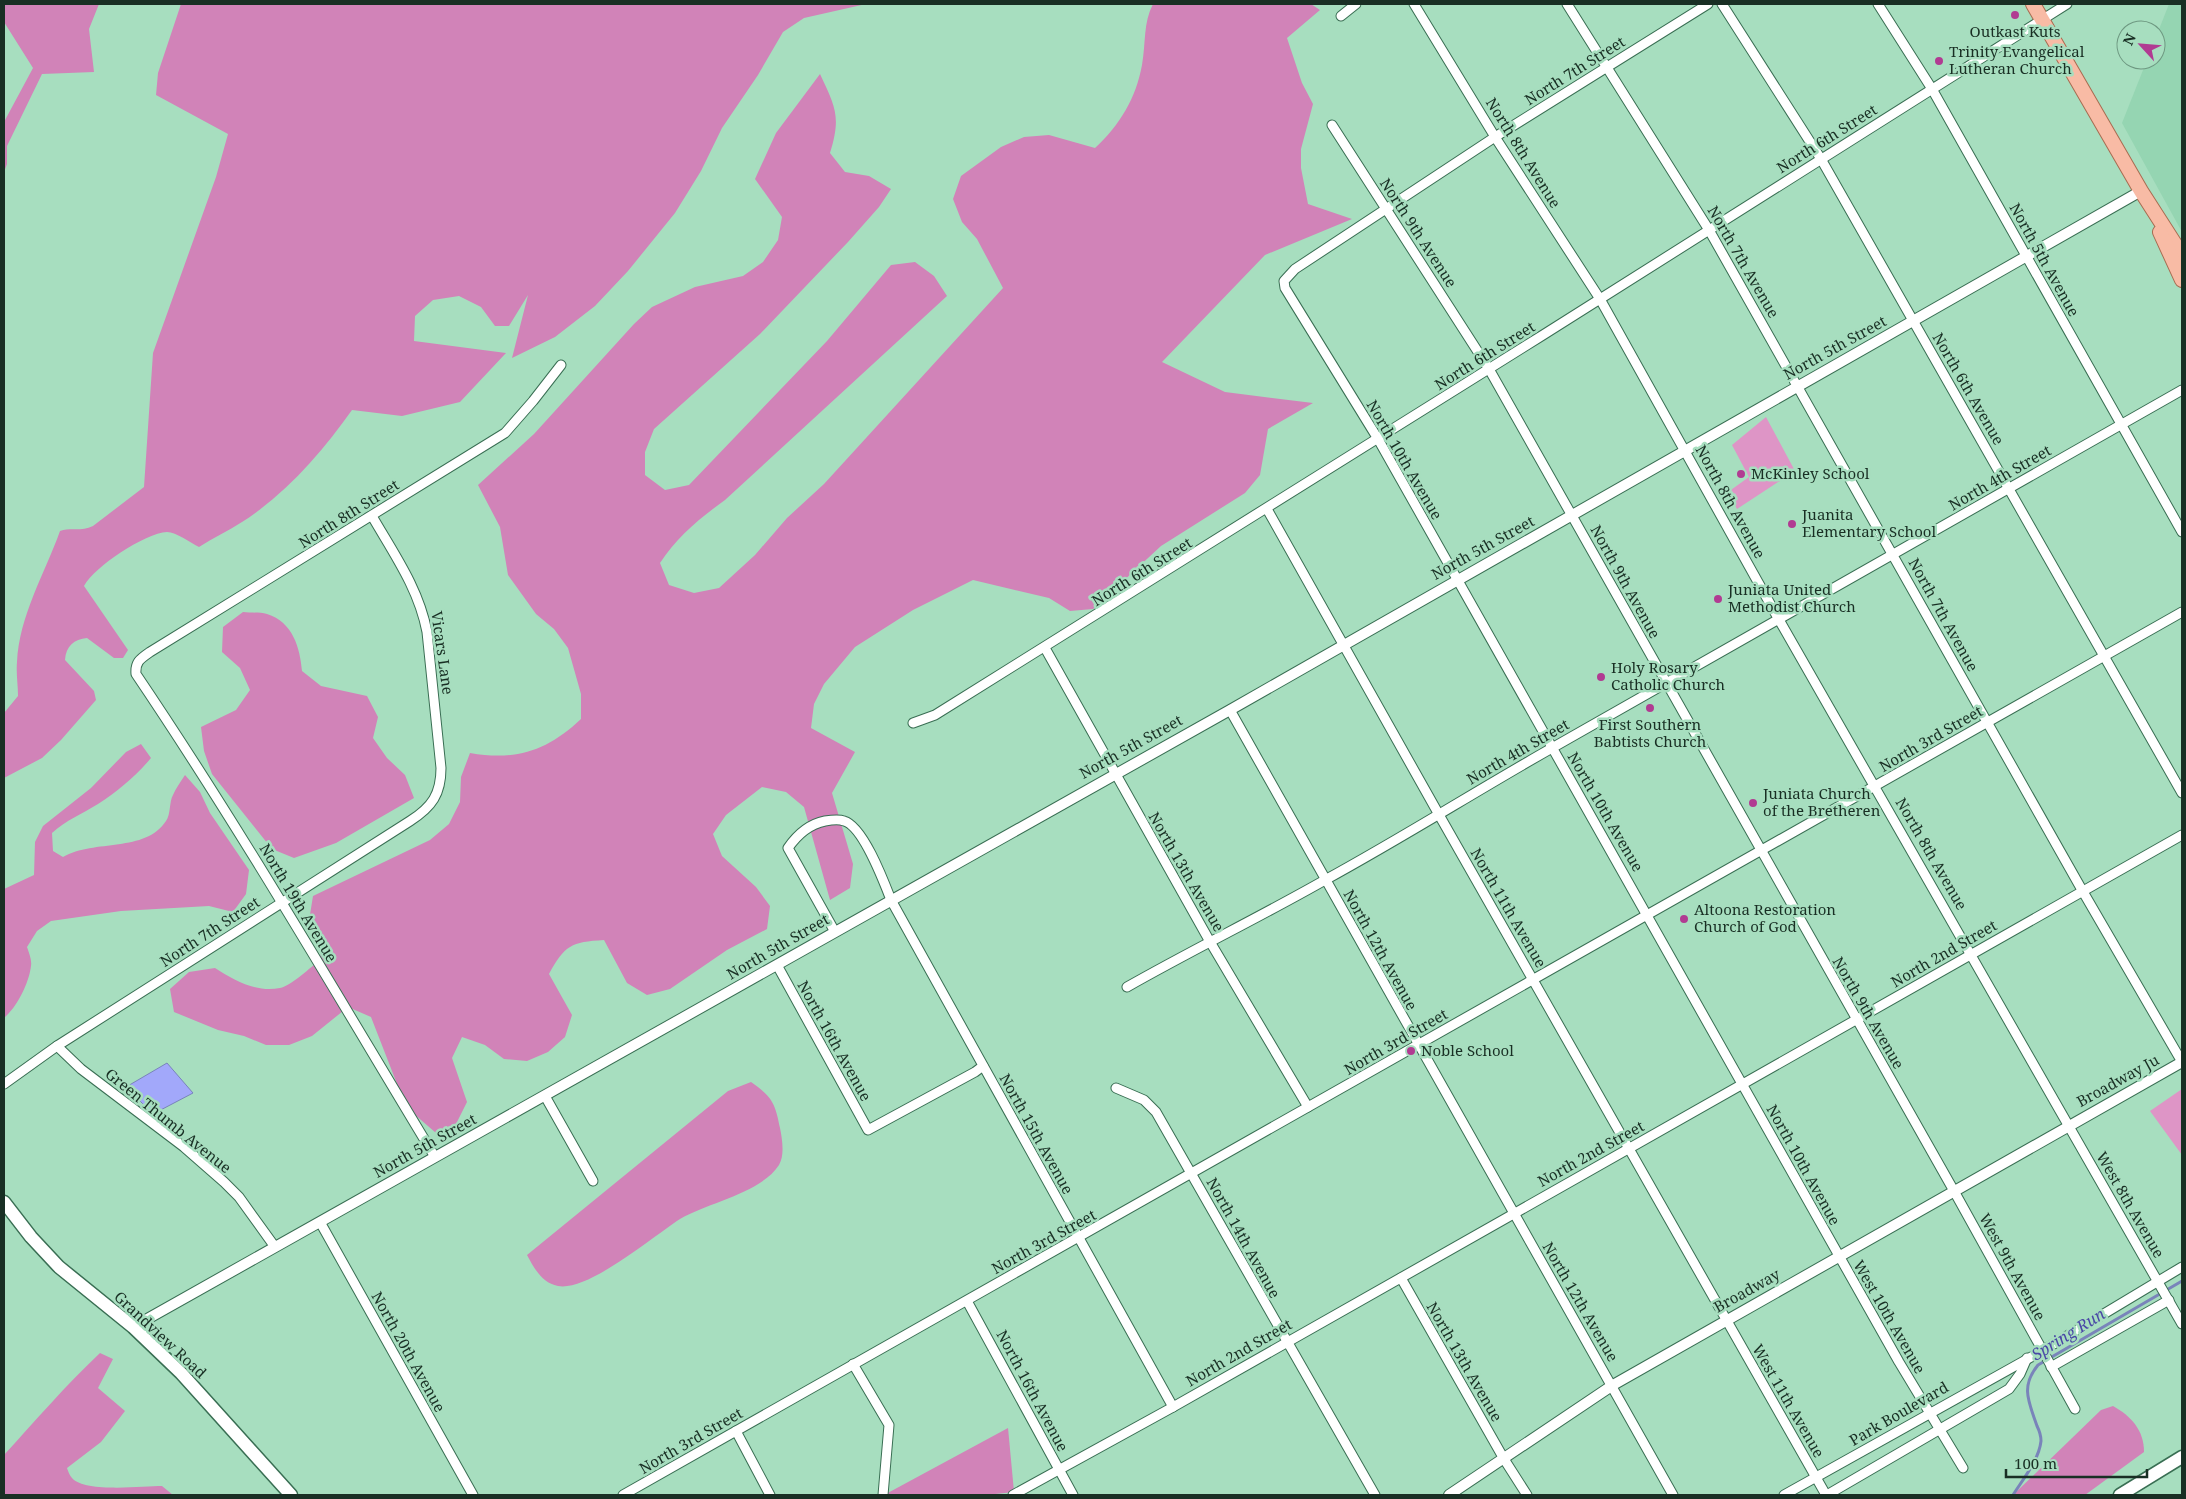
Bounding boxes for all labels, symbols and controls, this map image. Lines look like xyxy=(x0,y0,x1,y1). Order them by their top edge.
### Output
marker: Outkast Kuts xyxy=(2009,9,2021,21)
north arrow xyxy=(2116,20,2166,70)
place label: Outkast Kuts xyxy=(1970,21,2061,41)
text: N xyxy=(2118,30,2140,48)
street label: North 7th Street xyxy=(1520,31,1628,109)
place label: Trinity Evangelical Lutheran Church xyxy=(1949,41,2085,78)
marker: Trinity Evangelical Lutheran Church xyxy=(1933,55,1945,67)
street label: North 8th Avenue xyxy=(1482,93,1566,211)
street label: North 6th Street xyxy=(1772,99,1880,177)
street label: North 9th Avenue xyxy=(1376,174,1462,291)
street label: North 5th Avenue xyxy=(2005,199,2084,320)
street label: North 7th Avenue xyxy=(1704,202,1784,321)
street label: North 5th Street xyxy=(1779,311,1890,384)
street label: North 6th Street xyxy=(1430,316,1538,394)
street label: North 6th Avenue xyxy=(1929,329,2009,448)
street label: North 10th Avenue xyxy=(1362,396,1447,523)
street label: North 4th Street xyxy=(1945,440,2054,514)
street label: North 8th Avenue xyxy=(1691,441,1770,562)
place label: McKinley School xyxy=(1751,463,1870,483)
marker: McKinley School xyxy=(1735,468,1747,480)
street label: North 8th Street xyxy=(294,474,402,552)
place label: Juanita Elementary School xyxy=(1801,504,1936,541)
street label: North 5th Street xyxy=(1427,511,1538,584)
marker: Juanita Elementary School xyxy=(1786,518,1798,530)
street label: North 9th Avenue xyxy=(1586,521,1665,642)
street label: North 6th Street xyxy=(1087,532,1195,610)
street label: North 7th Avenue xyxy=(1904,554,1983,675)
place label: Juniata United Methodist Church xyxy=(1727,579,1856,616)
marker: Juniata United Methodist Church xyxy=(1712,593,1724,605)
street label: Vicars Lane xyxy=(427,610,459,696)
place label: Holy Rosary Catholic Church xyxy=(1611,657,1726,694)
marker: Holy Rosary Catholic Church xyxy=(1595,671,1607,683)
street label: North 3rd Street xyxy=(1875,700,1986,776)
marker: First Southern Babtists Church xyxy=(1644,702,1656,714)
street label: North 5th Street xyxy=(1075,710,1186,783)
street label: North 4th Street xyxy=(1463,714,1572,788)
place label: First Southern Babtists Church xyxy=(1594,714,1707,751)
street label: North 10th Avenue xyxy=(1563,748,1648,875)
place label: Juniata Church of the Bretheren xyxy=(1762,783,1881,820)
street label: North 8th Avenue xyxy=(1892,794,1972,913)
marker: Juniata Church of the Bretheren xyxy=(1747,797,1759,809)
street label: North 13th Avenue xyxy=(1144,808,1229,935)
street label: North 19th Avenue xyxy=(256,839,342,965)
street label: North 11th Avenue xyxy=(1466,844,1551,971)
street label: North 12th Avenue xyxy=(1339,886,1422,1013)
street label: North 7th Street xyxy=(156,892,263,971)
place label: Altoona Restoration Church of God xyxy=(1694,899,1836,936)
street label: North 5th Street xyxy=(723,909,832,983)
marker: Altoona Restoration Church of God xyxy=(1678,913,1690,925)
street label: North 2nd Street xyxy=(1887,915,2000,992)
street label: North 9th Avenue xyxy=(1829,953,1909,1072)
street label: North 16th Avenue xyxy=(793,977,876,1104)
street label: North 3rd Street xyxy=(1340,1003,1451,1079)
place label: Noble School xyxy=(1421,1040,1514,1060)
marker: Noble School xyxy=(1405,1045,1417,1057)
street label: Broadway Ju xyxy=(2073,1049,2163,1111)
street label: Green Thumb Avenue xyxy=(102,1063,236,1177)
street label: North 15th Avenue xyxy=(995,1070,1078,1197)
street label: North 10th Avenue xyxy=(1762,1101,1845,1228)
street label: North 5th Street xyxy=(369,1109,480,1182)
street label: North 2nd Street xyxy=(1534,1116,1647,1191)
street label: West 8th Avenue xyxy=(2092,1148,2169,1261)
street label: North 14th Avenue xyxy=(1202,1174,1285,1301)
street label: North 3rd Street xyxy=(988,1204,1099,1278)
street label: West 9th Avenue xyxy=(1975,1209,2051,1324)
street label: North 12th Avenue xyxy=(1538,1238,1623,1365)
street label: West 10th Avenue xyxy=(1849,1256,1930,1377)
street label: Broadway xyxy=(1710,1263,1784,1317)
street label: Grandview Road xyxy=(110,1286,211,1382)
street label: North 20th Avenue xyxy=(367,1288,450,1415)
street label: North 13th Avenue xyxy=(1422,1298,1507,1425)
water label: Spring Run xyxy=(2027,1303,2109,1365)
street label: North 2nd Street xyxy=(1182,1314,1295,1391)
street label: North 16th Avenue xyxy=(992,1326,1073,1455)
street label: West 11th Avenue xyxy=(1748,1340,1829,1461)
street label: Park Boulevard xyxy=(1845,1377,1952,1450)
street label: North 3rd Street xyxy=(635,1402,746,1478)
scale bar xyxy=(2006,1446,2147,1478)
text: 100 m xyxy=(2014,1453,2057,1473)

